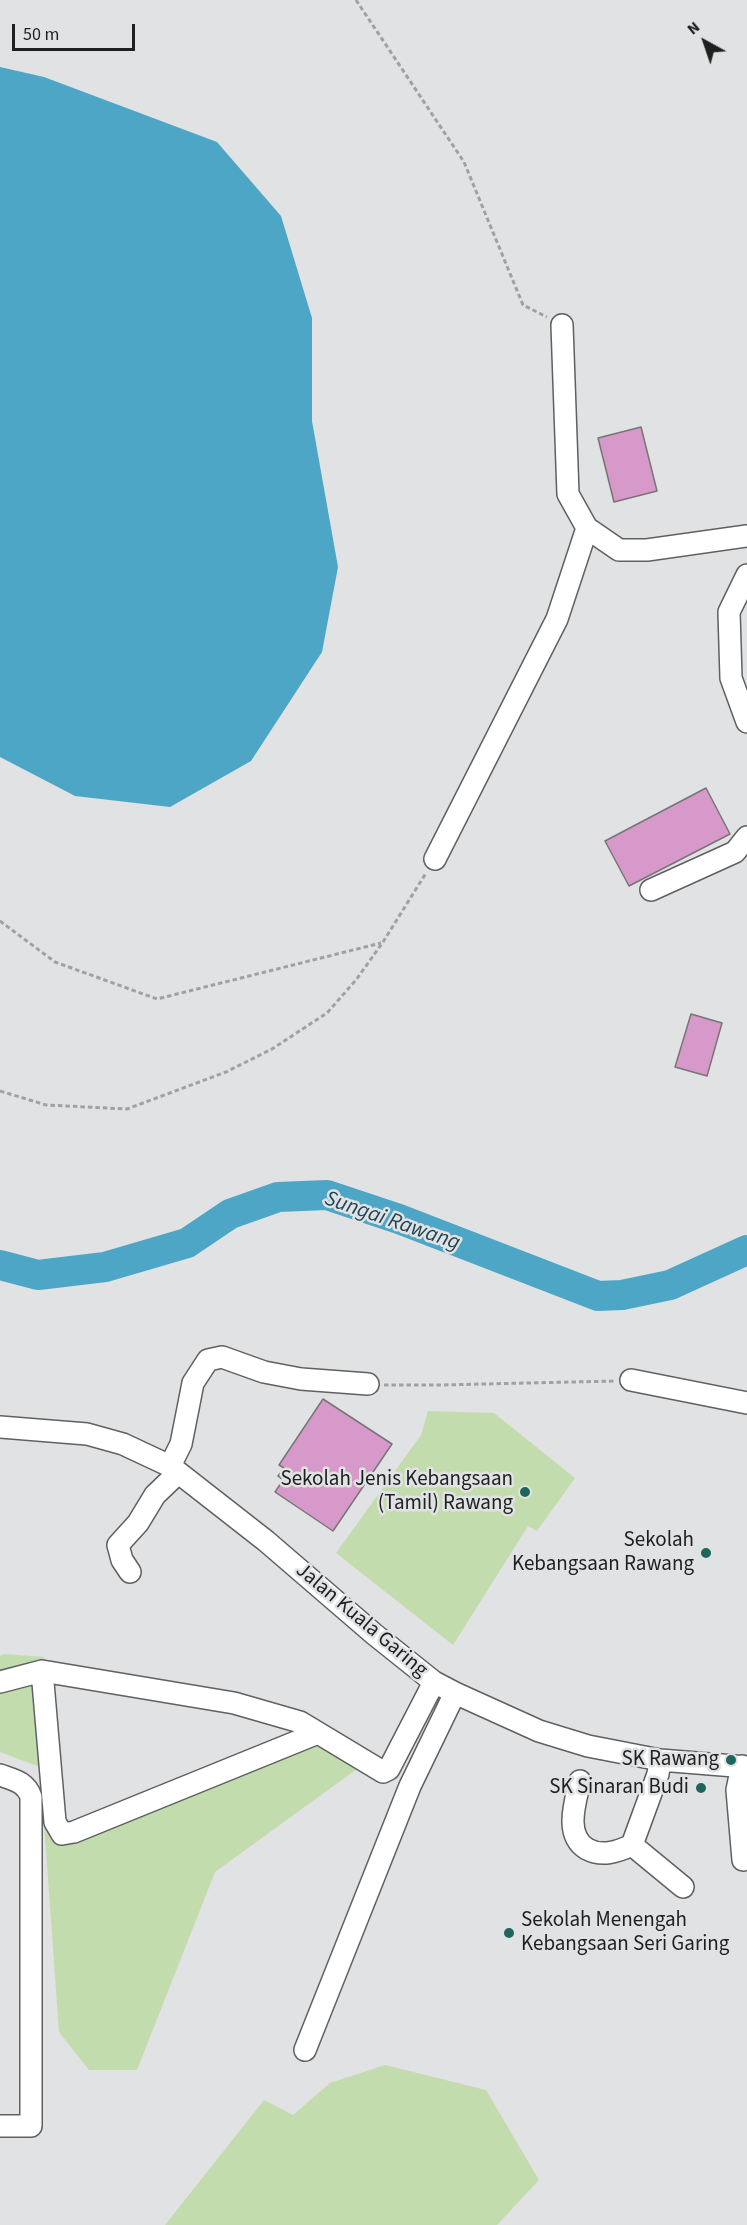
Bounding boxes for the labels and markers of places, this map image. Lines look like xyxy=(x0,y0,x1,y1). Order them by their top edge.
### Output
place label: Sekolah Jenis Kebangsaan (Tamil) Rawang xyxy=(280,1467,513,1517)
marker: Sekolah Jenis Kebangsaan (Tamil) Rawang xyxy=(518,1485,532,1499)
place label: Sekolah Kebangsaan Rawang xyxy=(512,1528,694,1578)
marker: Sekolah Kebangsaan Rawang xyxy=(699,1546,713,1560)
place label: SK Rawang xyxy=(621,1747,719,1773)
marker: SK Rawang xyxy=(724,1753,738,1767)
place label: SK Sinaran Budi xyxy=(549,1775,689,1801)
marker: SK Sinaran Budi xyxy=(694,1781,708,1795)
place label: Sekolah Menengah Kebangsaan Seri Garing xyxy=(521,1908,729,1958)
marker: Sekolah Menengah Kebangsaan Seri Garing xyxy=(502,1926,516,1940)

